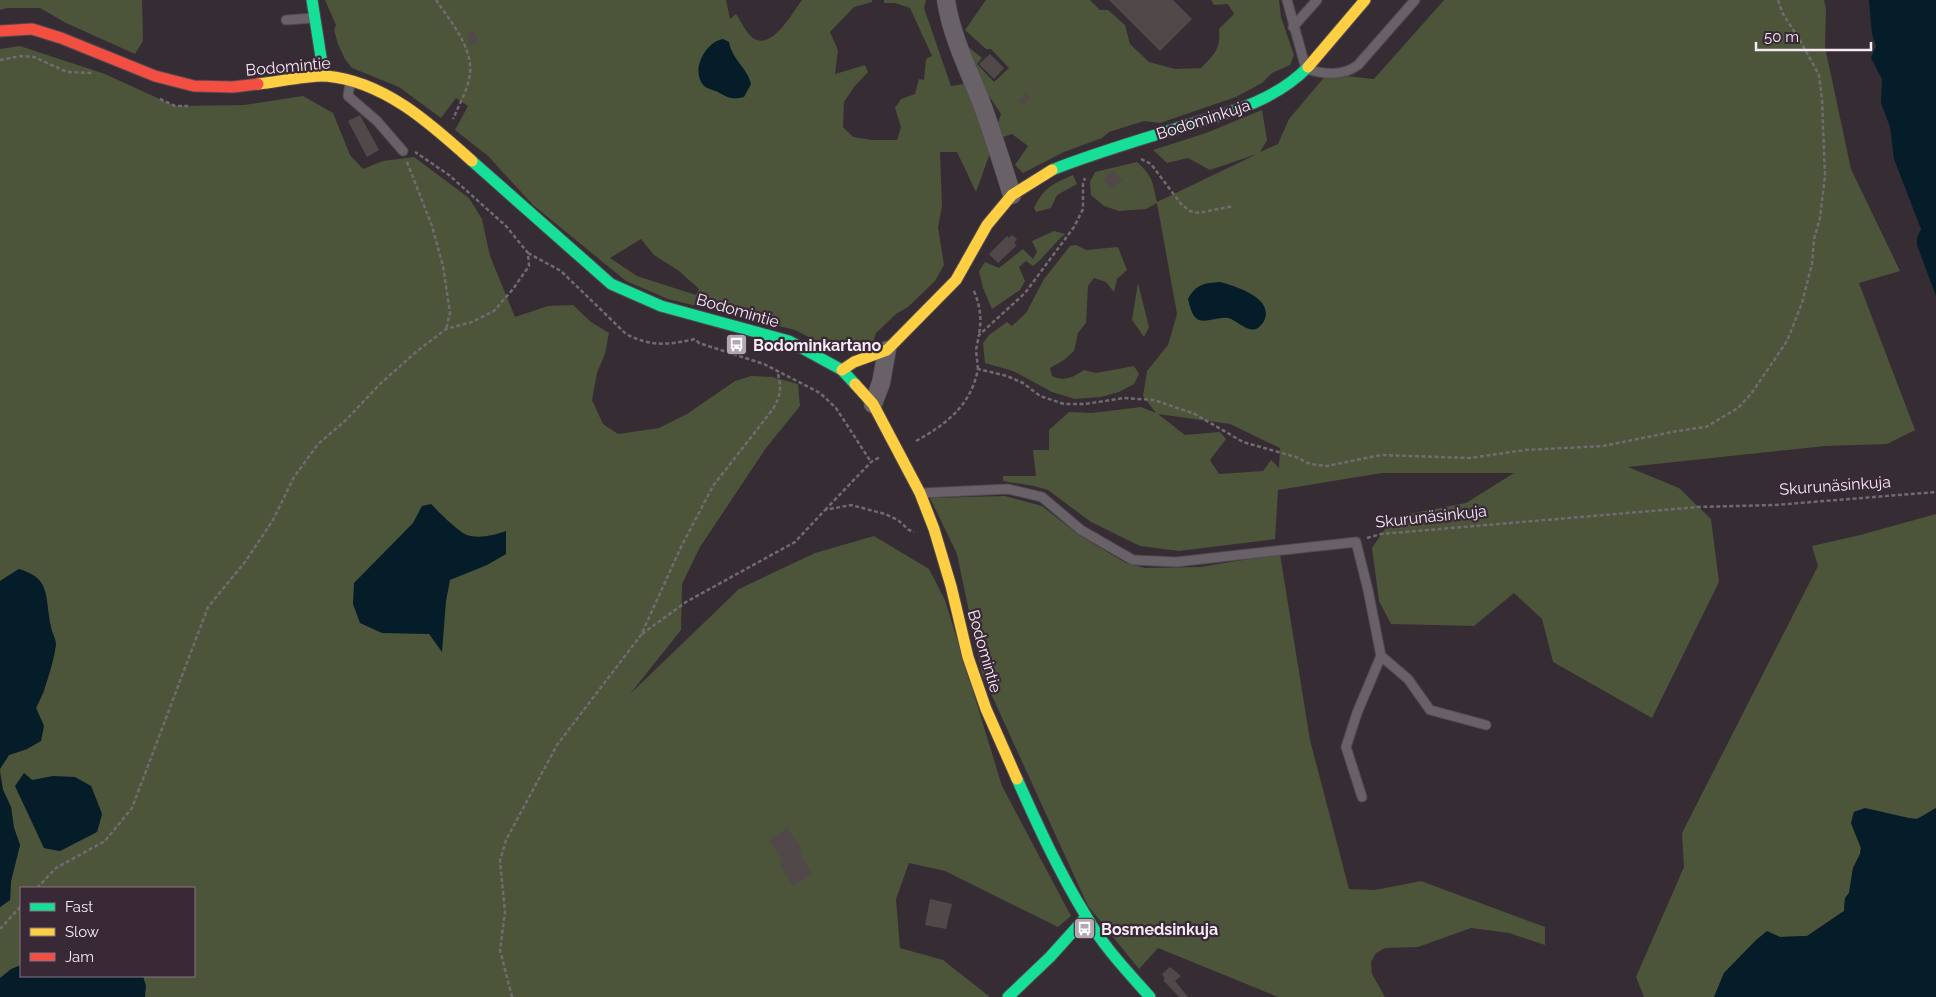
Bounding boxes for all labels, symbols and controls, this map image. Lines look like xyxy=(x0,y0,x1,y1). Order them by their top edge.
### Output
scale bar xyxy=(1756,20,1871,52)
text: 50 m xyxy=(1764,28,1799,46)
street label: Bodomintie xyxy=(245,53,331,80)
street label: Bodominkuja xyxy=(1154,95,1252,144)
street label: Bodomintie xyxy=(694,290,781,331)
bus stop icon: Bodominkartano xyxy=(725,333,749,357)
place label: Bodominkartano xyxy=(753,336,881,355)
street label: Skurunäsinkuja xyxy=(1779,472,1891,499)
street label: Skurunäsinkuja xyxy=(1375,501,1488,532)
street label: Bodomintie xyxy=(964,608,1005,695)
legend xyxy=(20,887,195,977)
text: Fast xyxy=(65,898,93,916)
bus stop icon: Bosmedsinkuja xyxy=(1073,917,1097,941)
place label: Bosmedsinkuja xyxy=(1101,920,1218,939)
text: Slow xyxy=(65,923,99,941)
text: Jam xyxy=(65,948,94,966)

